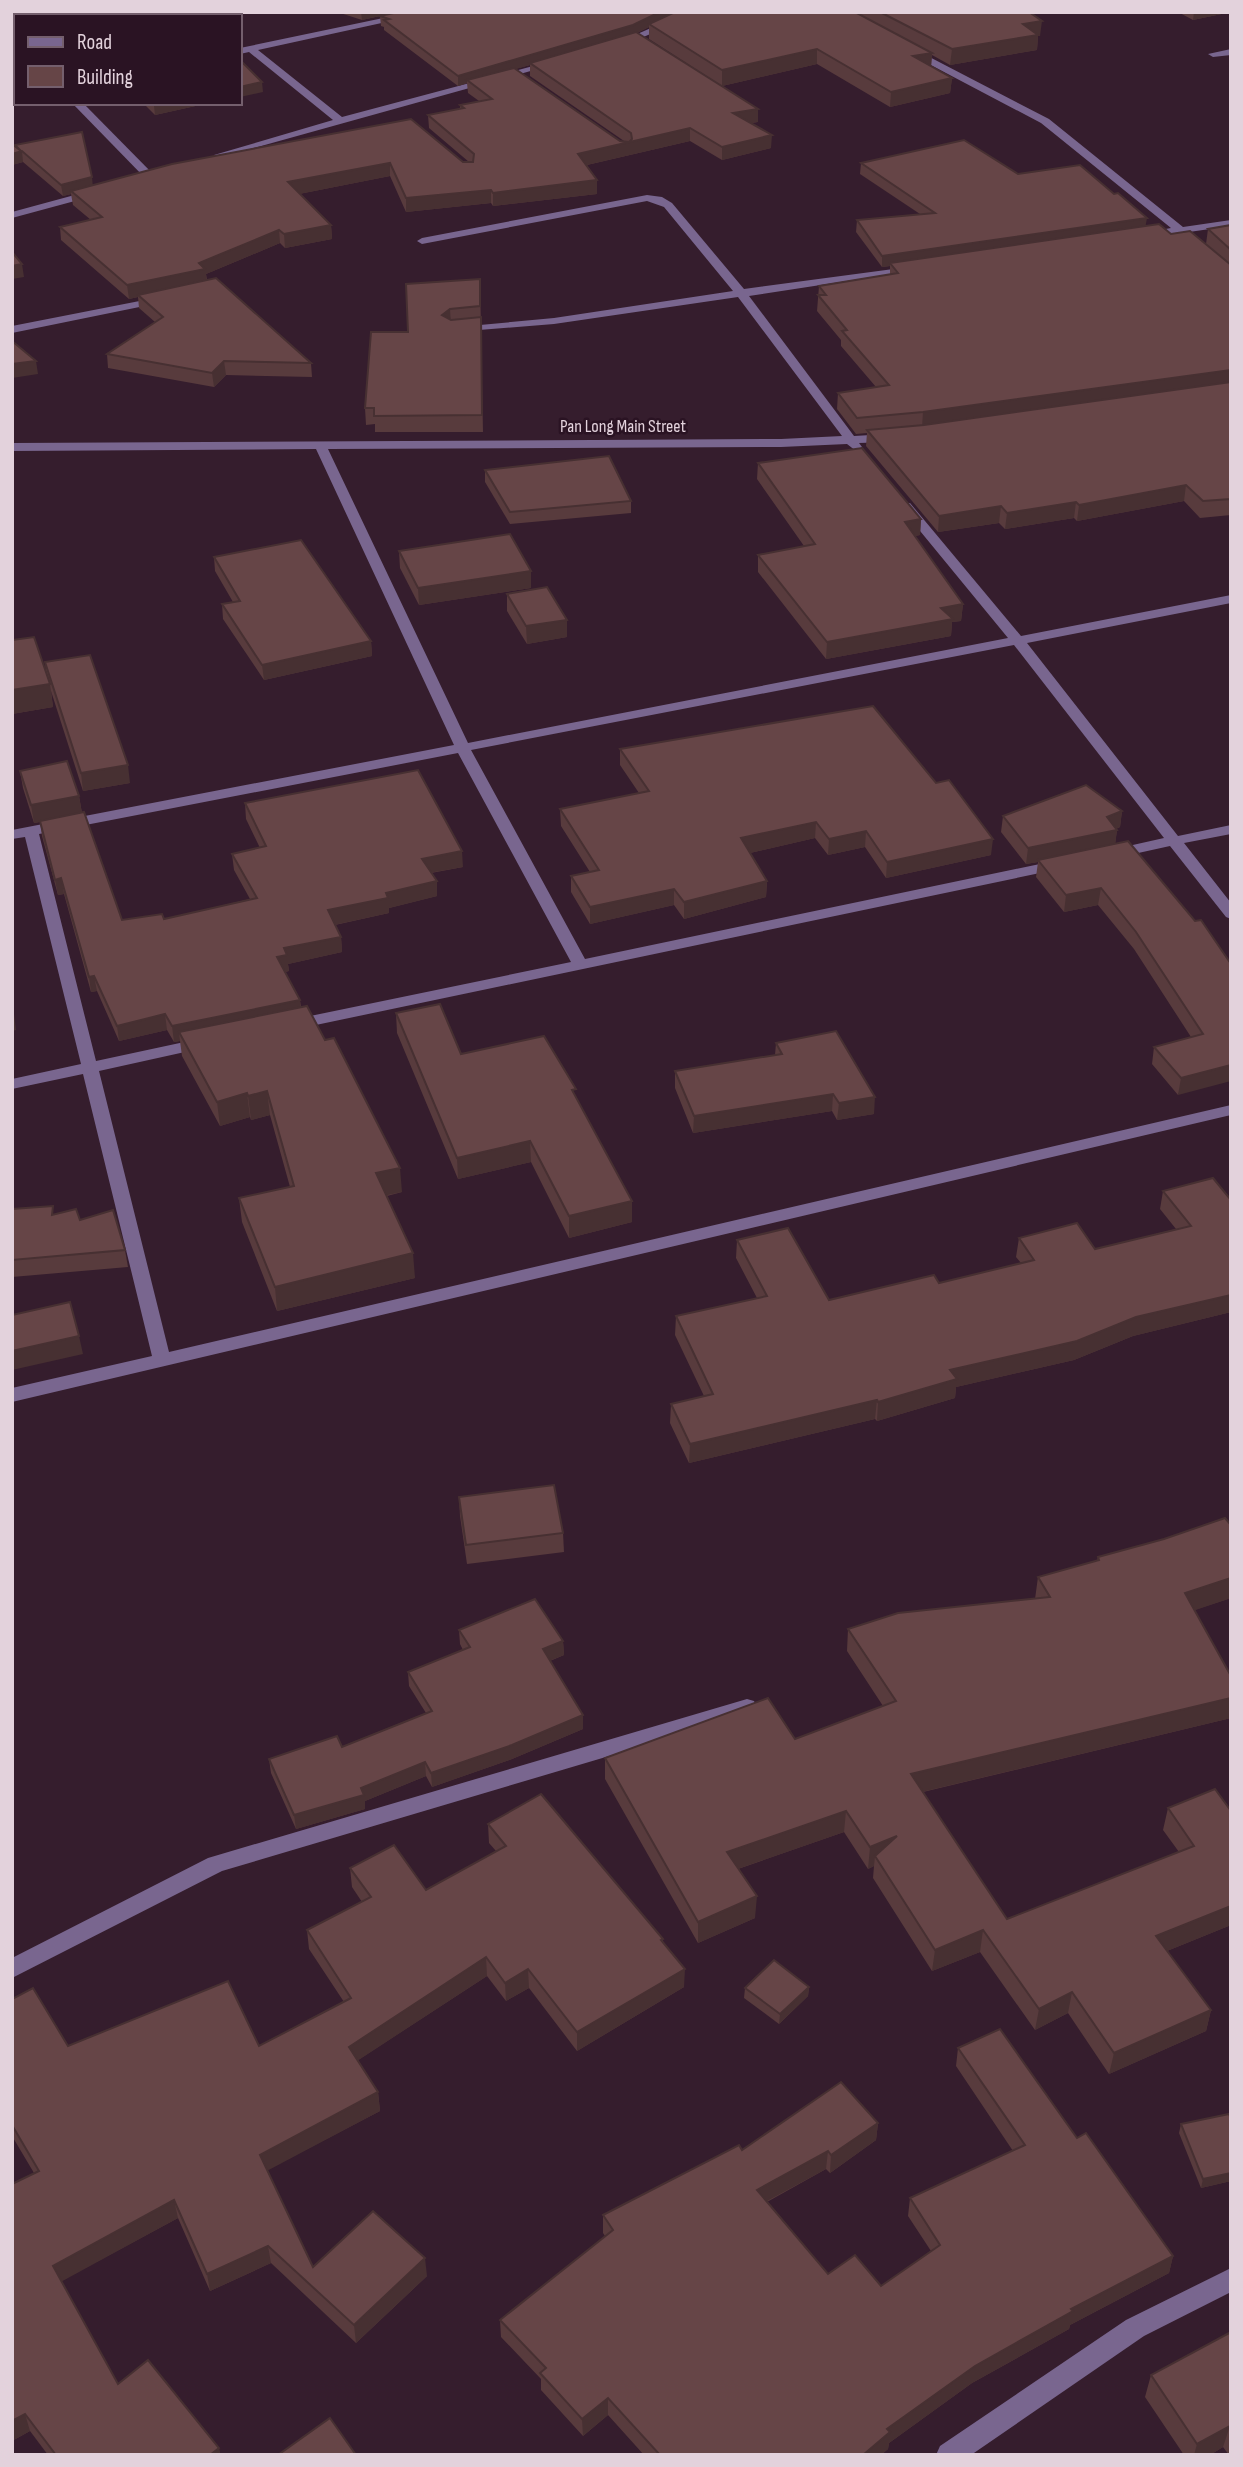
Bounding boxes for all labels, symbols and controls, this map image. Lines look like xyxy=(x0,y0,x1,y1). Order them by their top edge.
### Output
legend xyxy=(14,14,242,105)
text: Road xyxy=(77,30,112,55)
text: Building xyxy=(77,65,133,90)
street label: Pan Long Main Street xyxy=(560,416,687,437)

